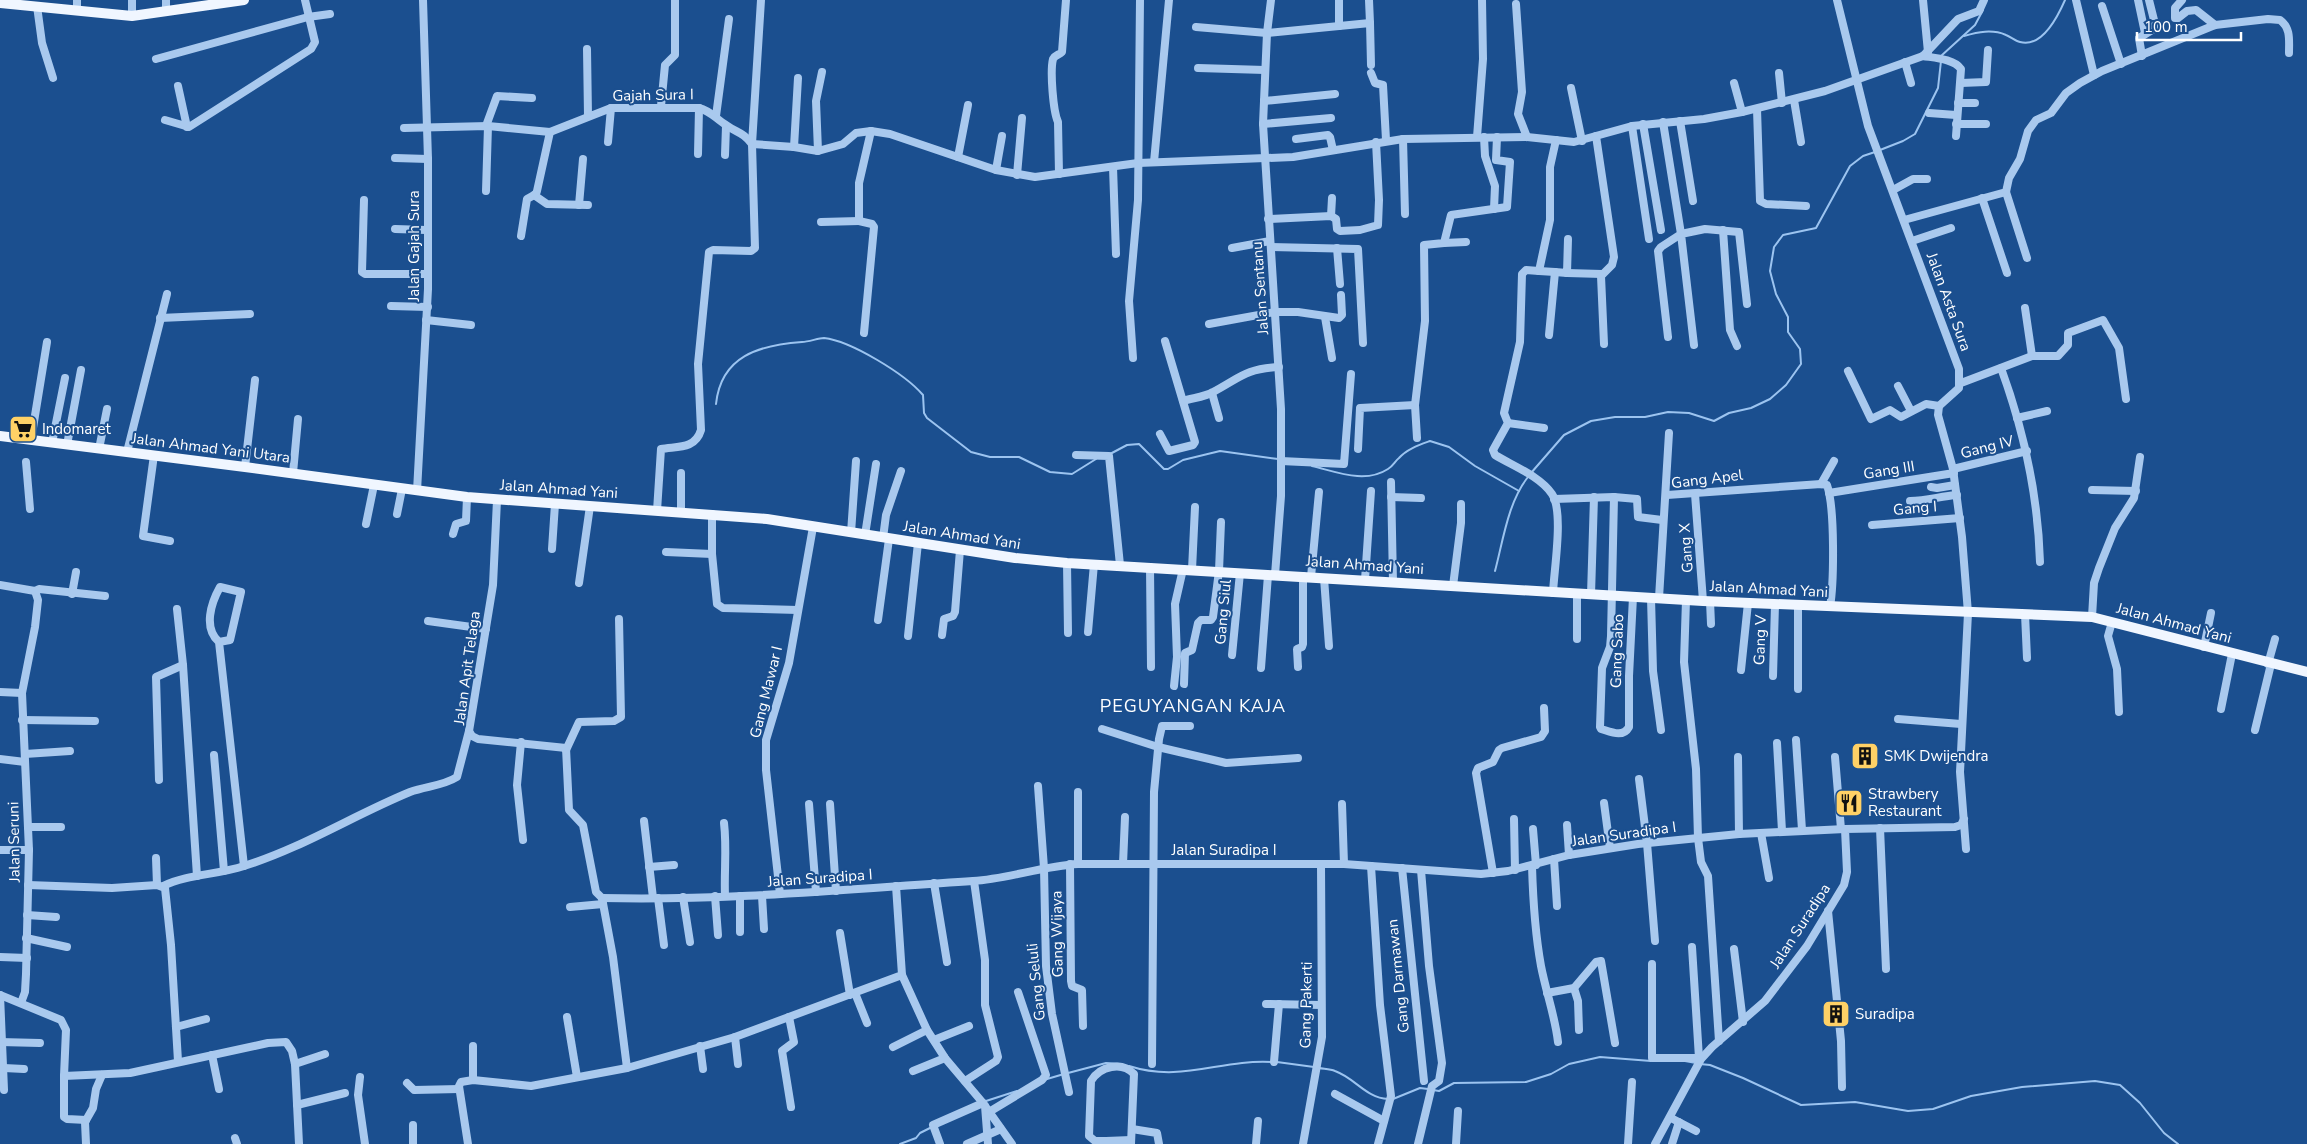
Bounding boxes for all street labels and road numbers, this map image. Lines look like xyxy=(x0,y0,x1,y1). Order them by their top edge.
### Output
street label: Gajah Sura I xyxy=(612,84,694,106)
street label: Jalan Gajah Sura xyxy=(404,190,424,303)
street label: Jalan Sentanu xyxy=(1247,241,1273,336)
street label: Jalan Asta Sura xyxy=(1922,249,1976,354)
street label: Jalan Ahmad Yani Utara xyxy=(130,428,291,468)
street label: Gang IV xyxy=(1958,431,2016,463)
street label: Gang III xyxy=(1862,456,1916,484)
street label: Gang Apel xyxy=(1670,465,1745,493)
street label: Jalan Ahmad Yani xyxy=(498,475,619,503)
street label: Gang I xyxy=(1892,496,1938,520)
street label: Jalan Ahmad Yani xyxy=(901,516,1022,554)
street label: Gang X xyxy=(1674,522,1698,574)
street label: Jalan Ahmad Yani xyxy=(1304,551,1425,579)
street label: Jalan Ahmad Yani xyxy=(1708,576,1829,602)
street label: Gang Siul xyxy=(1210,578,1236,646)
street label: Jalan Ahmad Yani xyxy=(2113,598,2234,648)
street label: Jalan Apit Telaga xyxy=(449,610,485,727)
street label: Gang Sabo xyxy=(1606,614,1628,688)
street label: Gang V xyxy=(1749,614,1771,666)
street label: Gang Mawar I xyxy=(745,644,787,740)
street label: Jalan Seruni xyxy=(3,802,25,883)
street label: Jalan Suradipa I xyxy=(1570,817,1677,851)
street label: Jalan Suradipa I xyxy=(1170,840,1277,860)
street label: Jalan Suradipa I xyxy=(766,864,873,892)
street label: Jalan Suradipa xyxy=(1765,880,1835,973)
street label: Gang Wijaya xyxy=(1046,890,1068,978)
street label: Gang Darmawan xyxy=(1382,918,1414,1034)
street label: Gang Seluli xyxy=(1022,942,1050,1022)
street label: Gang Pakerti xyxy=(1295,961,1317,1049)

